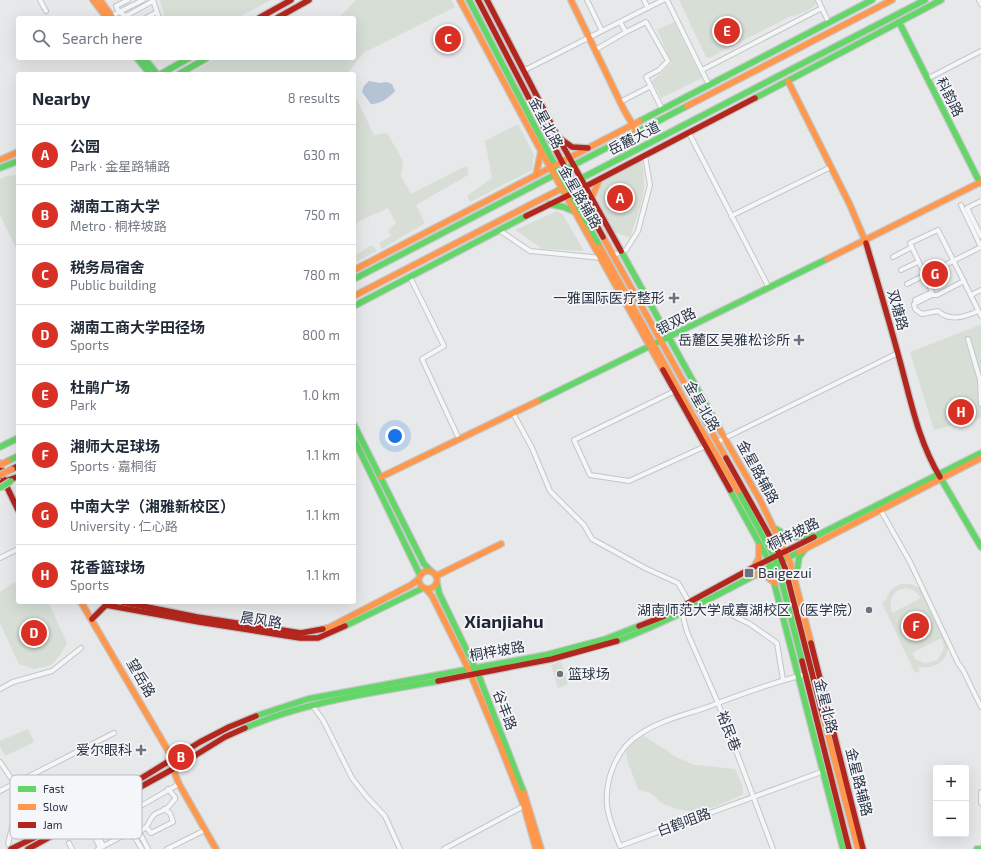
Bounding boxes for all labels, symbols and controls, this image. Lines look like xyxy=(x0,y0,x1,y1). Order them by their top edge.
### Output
search box xyxy=(16,16,356,60)
pin: E xyxy=(714,16,740,46)
pin: C xyxy=(435,24,461,54)
icon: search xyxy=(30,27,52,49)
text: Search here xyxy=(62,29,143,47)
street label: 科韵路 xyxy=(933,74,968,119)
text: Nearby xyxy=(32,88,90,108)
text: 8 results xyxy=(288,90,340,106)
street label: 金星北路 xyxy=(526,94,567,151)
street label: 岳麓大道 xyxy=(605,117,663,158)
text: 公园 xyxy=(70,137,100,155)
text: A xyxy=(41,147,49,163)
text: 630 m xyxy=(303,147,340,163)
text: Park · 金星路辅路 xyxy=(70,158,170,174)
street label: 金星路辅路 xyxy=(556,162,605,231)
pin: A xyxy=(607,183,633,213)
text: 湖南工商大学 xyxy=(70,197,160,215)
text: B xyxy=(41,207,49,223)
text: 750 m xyxy=(304,207,340,223)
text: Metro · 桐梓坡路 xyxy=(70,218,167,234)
text: 税务局宿舍 xyxy=(70,258,145,276)
pin: G xyxy=(922,259,948,289)
text: C xyxy=(41,267,49,283)
text: 780 m xyxy=(303,267,340,283)
text: Public building xyxy=(70,277,156,293)
street label: 双塘路 xyxy=(885,287,912,332)
place label: 一雅国际医疗整形 xyxy=(553,289,665,306)
marker: 一雅国际医疗整形 xyxy=(668,292,680,304)
street label: 银双路 xyxy=(653,303,698,338)
text: 湖南工商大学田径场 xyxy=(70,318,205,336)
text: D xyxy=(41,327,49,343)
text: 800 m xyxy=(302,327,340,343)
place label: 岳麓区吴雅松诊所 xyxy=(678,331,790,348)
marker: 岳麓区吴雅松诊所 xyxy=(793,334,805,346)
text: Sports xyxy=(70,337,109,353)
street label: 金星北路 xyxy=(681,377,724,434)
text: 杜鹃广场 xyxy=(70,378,130,396)
text: E xyxy=(41,387,49,403)
text: 1.0 km xyxy=(303,387,340,403)
text: Park xyxy=(70,397,97,413)
pin: H xyxy=(948,397,974,427)
your location xyxy=(385,426,405,446)
text: 湘师大足球场 xyxy=(70,437,160,455)
street label: 金星路辅路 xyxy=(734,437,783,506)
text: F xyxy=(41,447,49,463)
text: 1.1 km xyxy=(306,447,340,463)
text: Sports · 嘉桐街 xyxy=(70,458,157,474)
text: 中南大学（湘雅新校区） xyxy=(70,497,235,515)
text: G xyxy=(41,507,49,523)
text: 1.1 km xyxy=(306,507,340,523)
street label: 桐梓坡路 xyxy=(764,514,822,553)
text: University · 仁心路 xyxy=(70,518,178,534)
text: 花香篮球场 xyxy=(70,558,145,576)
place label: Baigezui xyxy=(758,564,812,581)
text: H xyxy=(41,567,49,583)
text: 1.1 km xyxy=(306,567,340,583)
marker: Baigezui xyxy=(743,567,755,579)
text: Sports xyxy=(70,577,109,593)
place label: 湖南师范大学咸嘉湖校区（医学院） xyxy=(637,601,861,618)
marker: 湖南师范大学咸嘉湖校区（医学院） xyxy=(864,605,874,615)
street label: 晨风路 xyxy=(239,608,283,631)
district label: Xianjiahu xyxy=(464,610,544,632)
pin: F xyxy=(903,611,929,641)
pin: D xyxy=(21,618,47,648)
street label: 桐梓坡路 xyxy=(468,637,526,664)
street label: 望岳路 xyxy=(124,655,159,700)
place label: 篮球场 xyxy=(568,665,610,682)
marker: 篮球场 xyxy=(555,669,565,679)
street label: 金星北路 xyxy=(811,677,842,735)
street label: 谷丰路 xyxy=(490,687,521,732)
street label: 裕民巷 xyxy=(714,708,745,753)
place label: 爱尔眼科 xyxy=(76,741,132,758)
pin: B xyxy=(168,742,194,772)
marker: 爱尔眼科 xyxy=(135,744,147,756)
street label: 金星路辅路 xyxy=(843,746,876,818)
map controls xyxy=(933,765,969,837)
button: + xyxy=(933,765,969,801)
legend xyxy=(10,775,142,839)
text: Fast xyxy=(43,782,65,795)
text: Slow xyxy=(43,800,68,813)
button: − xyxy=(933,801,969,837)
street label: 白鹤咀路 xyxy=(655,804,713,839)
text: Jam xyxy=(43,818,62,831)

